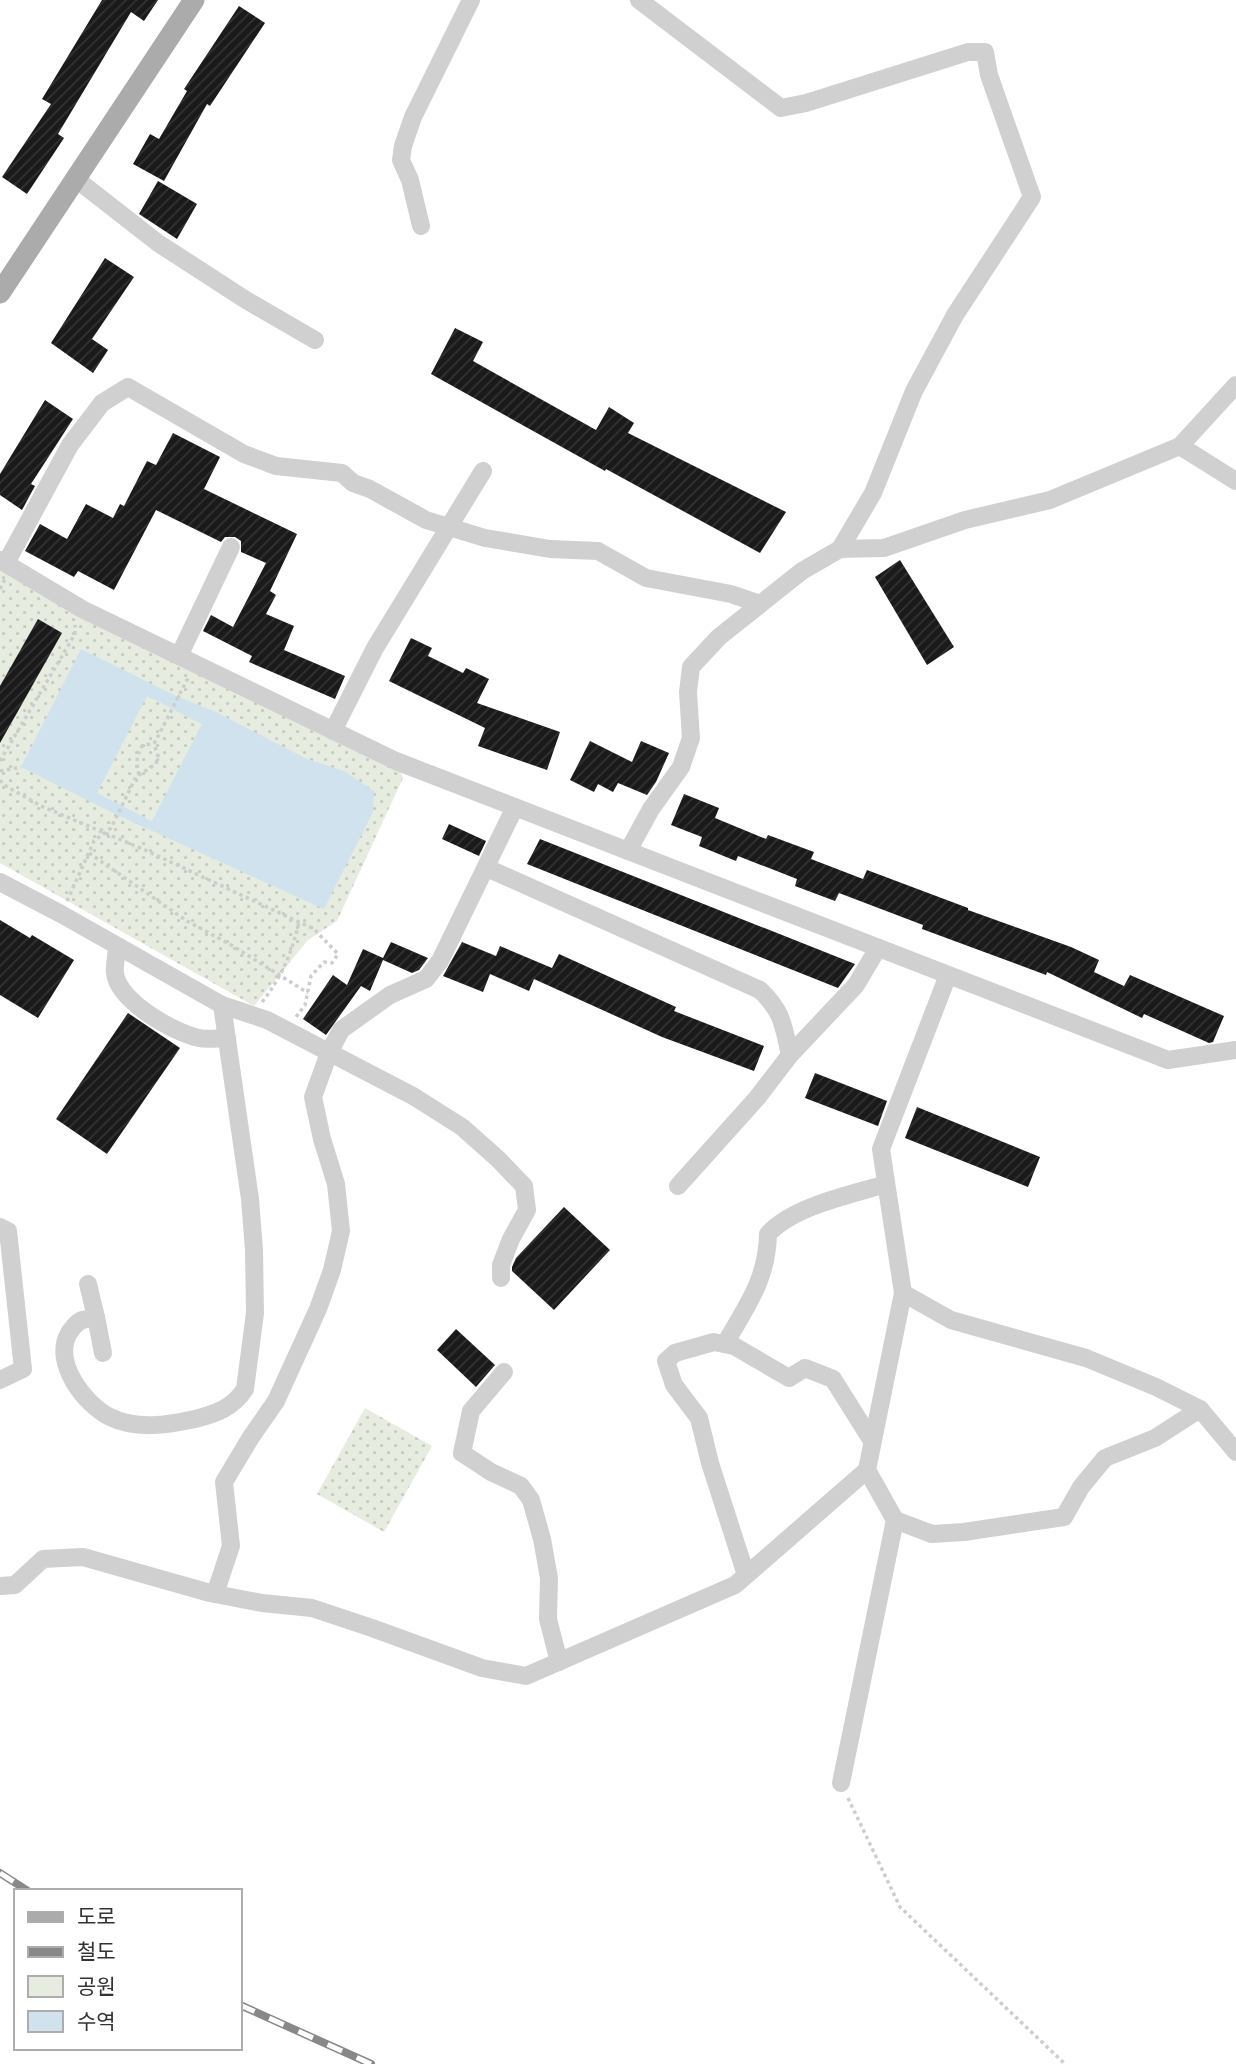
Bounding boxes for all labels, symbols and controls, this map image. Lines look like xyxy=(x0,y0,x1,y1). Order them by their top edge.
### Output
legend xyxy=(14,1889,242,2050)
text: 도로 xyxy=(77,1903,116,1929)
text: 철도 xyxy=(77,1938,116,1964)
text: 공원 xyxy=(77,1973,116,1999)
text: 수역 xyxy=(77,2008,116,2034)

